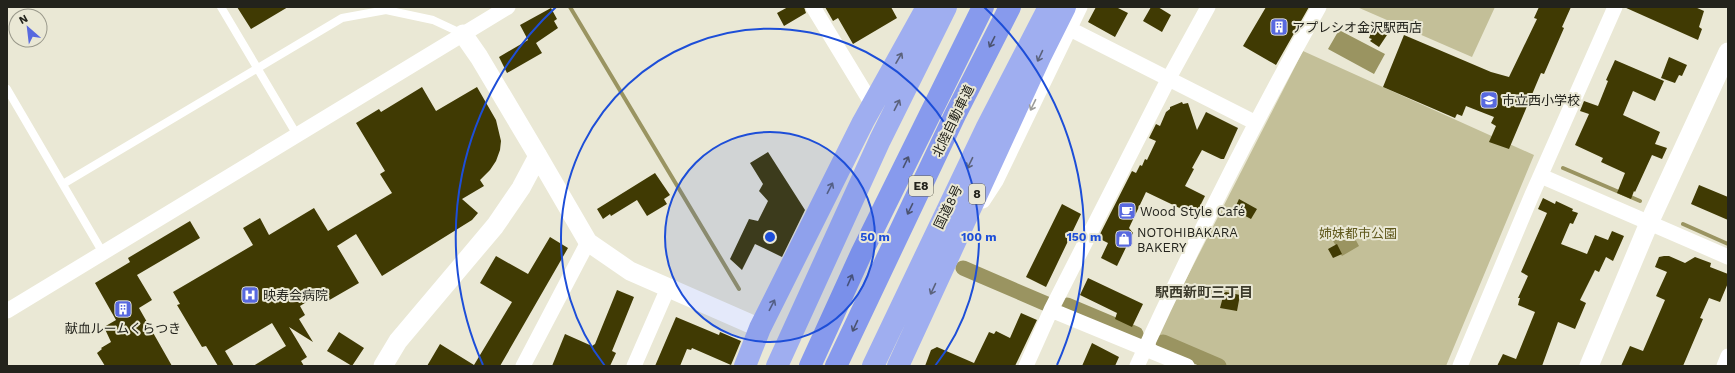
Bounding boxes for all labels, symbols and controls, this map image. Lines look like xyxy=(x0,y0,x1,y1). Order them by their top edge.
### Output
north arrow xyxy=(8,8,48,48)
text: N xyxy=(17,12,30,27)
building icon: アプレシオ金沢駅西店 xyxy=(1269,17,1289,37)
place label: アプレシオ金沢駅西店 xyxy=(1292,20,1422,35)
one-way arrow xyxy=(988,36,996,48)
one-way arrow xyxy=(1036,50,1043,62)
one-way arrow xyxy=(896,52,904,64)
street label: 北陸自動車道 xyxy=(929,83,977,159)
school or university icon: 市立西小学校 xyxy=(1479,90,1499,110)
place label: 市立西小学校 xyxy=(1502,93,1580,108)
one-way arrow xyxy=(894,99,901,111)
one-way arrow xyxy=(1029,99,1036,111)
one-way arrow xyxy=(966,156,973,168)
one-way arrow xyxy=(903,157,910,169)
road number: E8 xyxy=(909,176,933,196)
one-way arrow xyxy=(827,183,834,195)
street label: 国道8号 xyxy=(931,183,965,231)
road number: 8 xyxy=(969,184,985,204)
cafe icon: Wood Style Café xyxy=(1117,201,1137,221)
one-way arrow xyxy=(906,202,913,214)
place label: Wood Style Café xyxy=(1140,204,1245,219)
place label: NOTOHIBAKARA BAKERY xyxy=(1137,225,1238,255)
park label: 姉妹都市公園 xyxy=(1319,226,1397,241)
shop icon: NOTOHIBAKARA BAKERY xyxy=(1114,229,1134,249)
centre of rings xyxy=(763,230,777,244)
text: 50 m xyxy=(860,230,890,244)
text: 100 m xyxy=(961,230,997,244)
text: 150 m xyxy=(1067,230,1101,244)
one-way arrow xyxy=(847,274,854,286)
one-way arrow xyxy=(929,283,936,295)
district label: 駅西新町三丁目 xyxy=(1155,284,1253,300)
hospital icon: 映寿会病院 xyxy=(240,285,260,305)
place label: 映寿会病院 xyxy=(263,288,328,303)
building icon: 献血ルームくらつき xyxy=(113,299,133,319)
one-way arrow xyxy=(769,299,776,311)
one-way arrow xyxy=(851,320,858,332)
place label: 献血ルームくらつき xyxy=(65,321,181,336)

